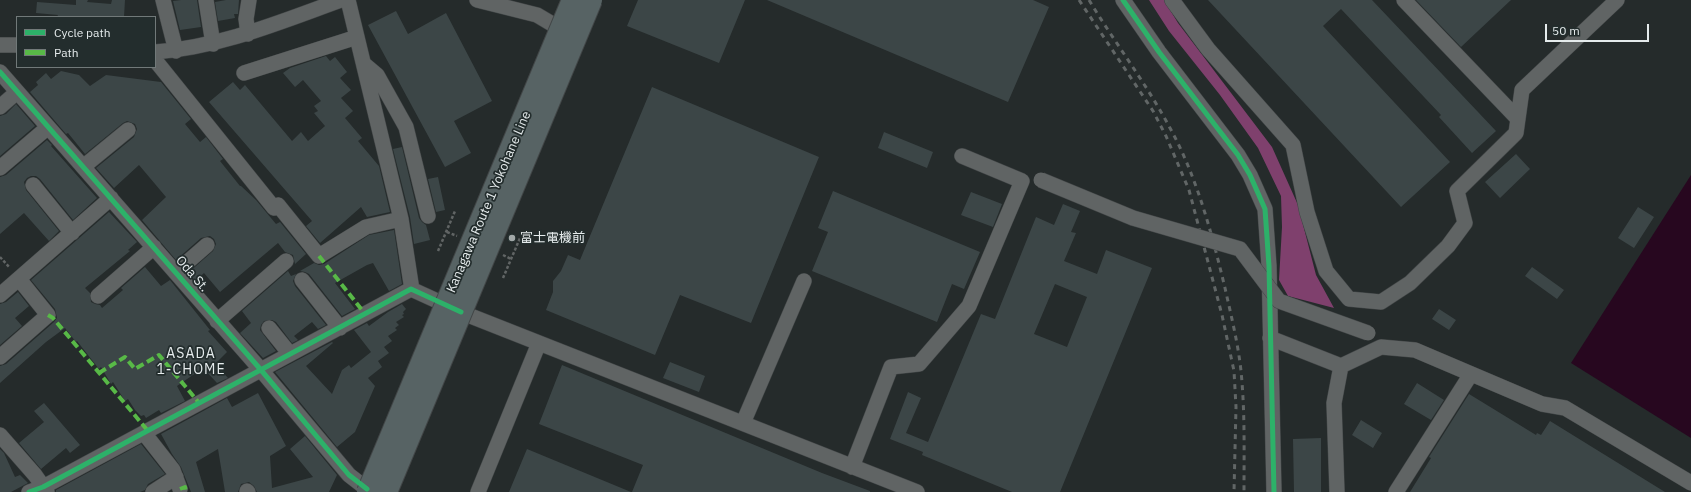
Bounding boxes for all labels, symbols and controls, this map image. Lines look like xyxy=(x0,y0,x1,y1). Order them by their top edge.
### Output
legend xyxy=(16,16,156,68)
scale bar xyxy=(1547,16,1651,42)
text: 50 m xyxy=(1552,23,1580,38)
text: Cycle path xyxy=(54,25,111,40)
text: Path xyxy=(54,45,79,60)
street label: Kanagawa Route 1 Yokohane Line xyxy=(444,109,534,295)
place label: 富士電機前 xyxy=(520,230,585,246)
marker: 富士電機前 xyxy=(507,233,517,243)
street label: Oda St. xyxy=(172,253,212,295)
district label: ASADA 1-CHOME xyxy=(156,346,226,378)

